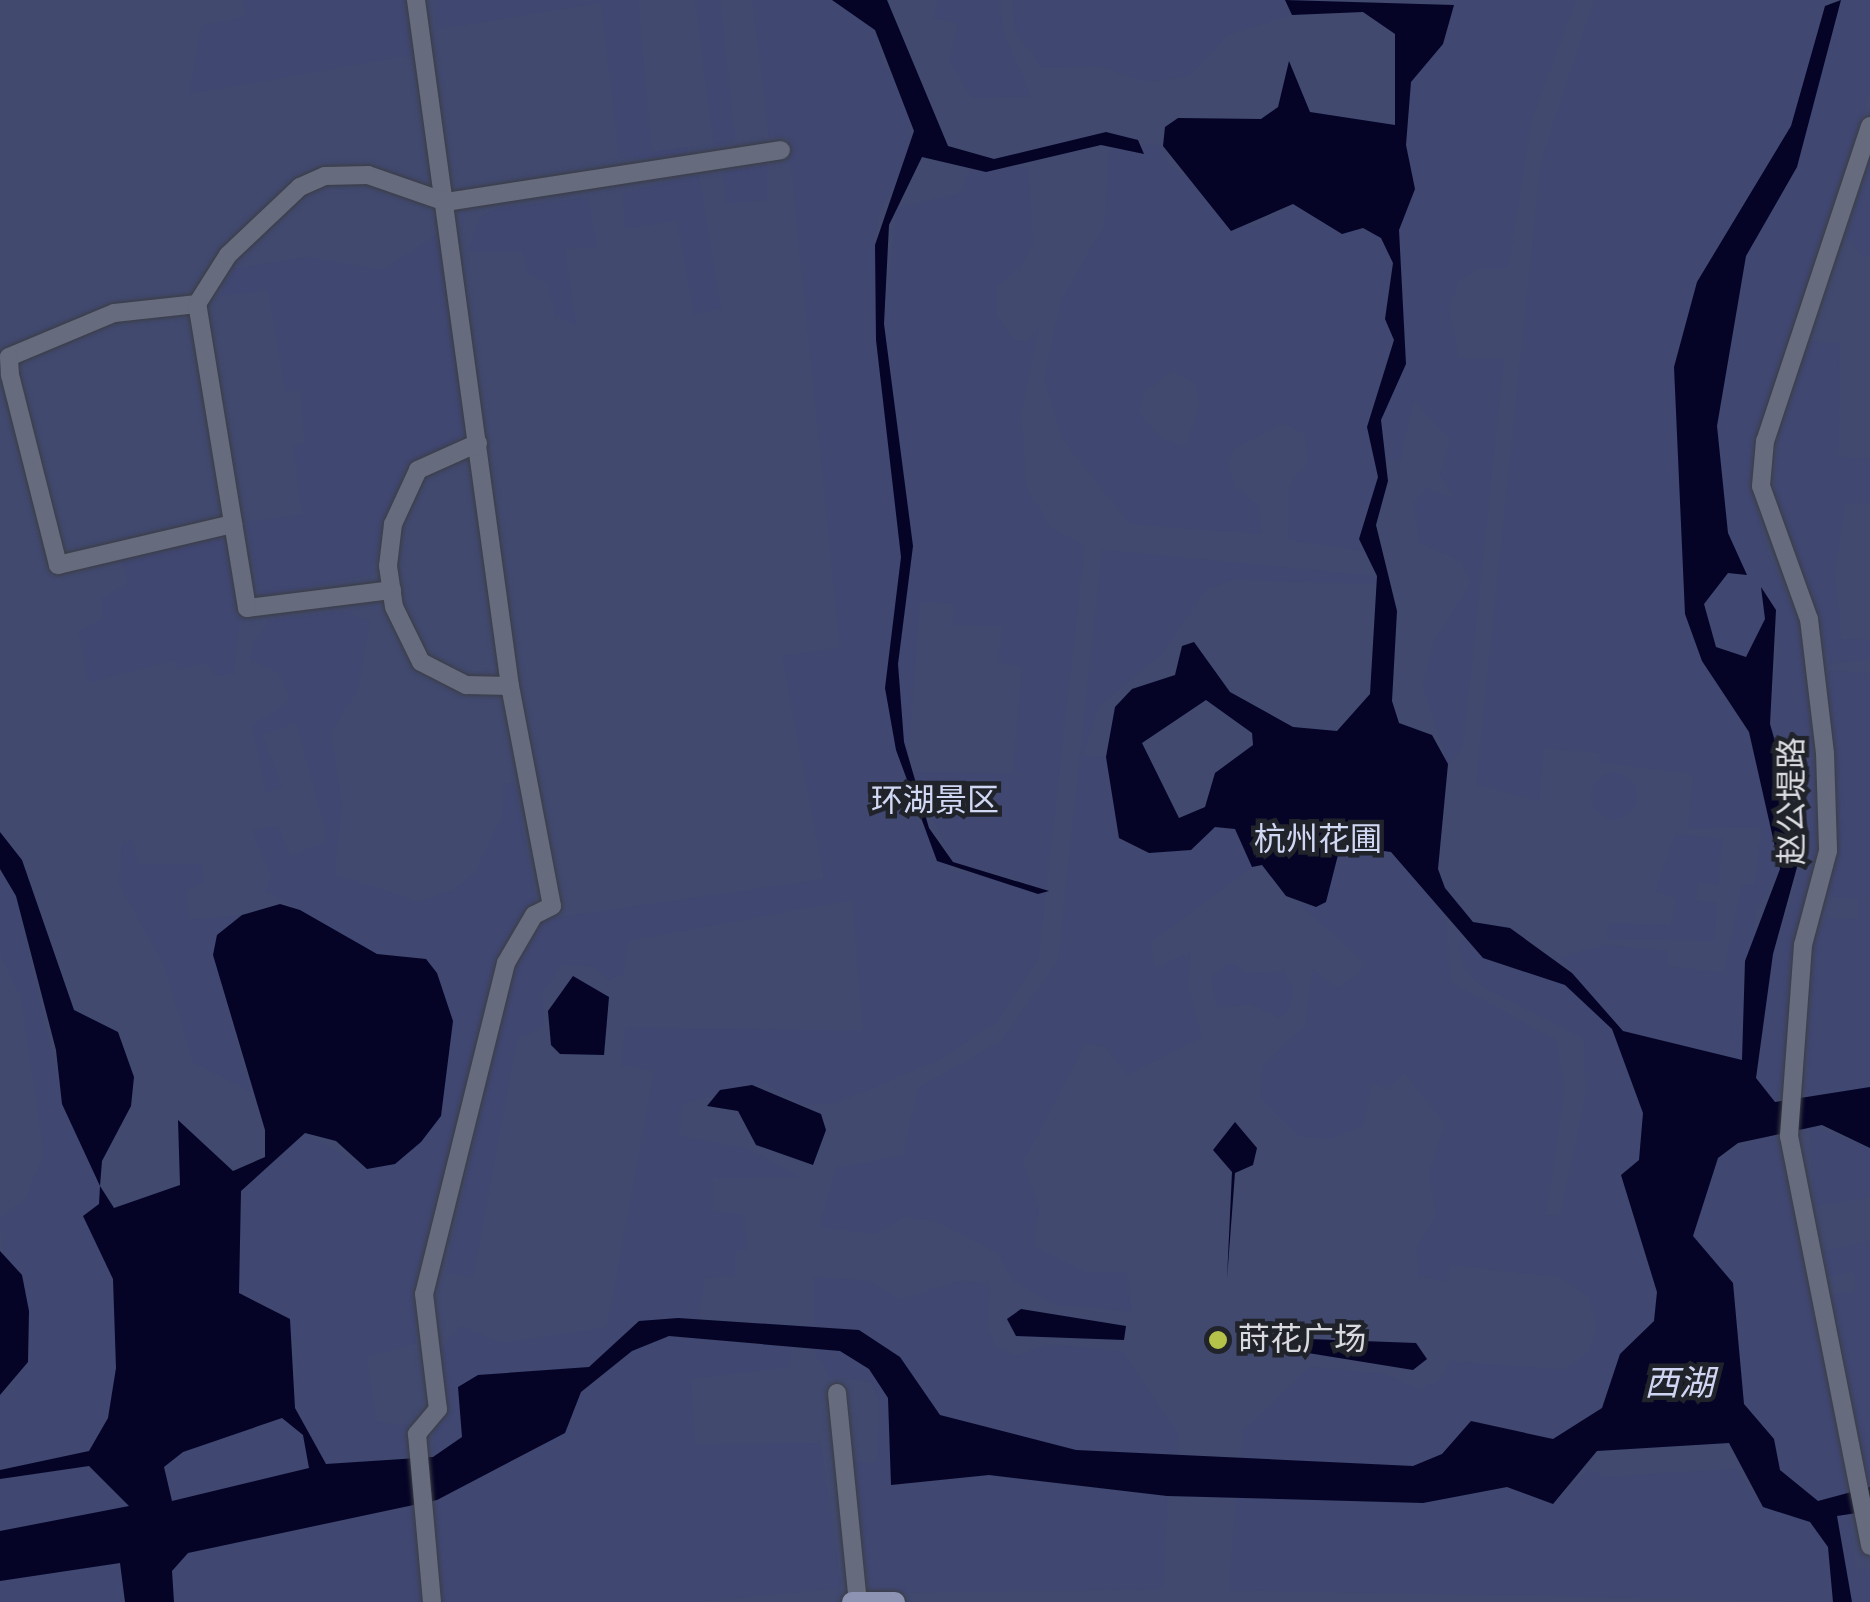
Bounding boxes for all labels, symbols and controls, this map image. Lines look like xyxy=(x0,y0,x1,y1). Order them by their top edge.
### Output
street label: 赵公堤路 xyxy=(1774,737,1812,865)
park label: 环湖景区 xyxy=(871,782,999,820)
park label: 杭州花圃 xyxy=(1254,821,1382,859)
place label: 莳花广场 xyxy=(1238,1321,1366,1359)
marker: 莳花广场 xyxy=(1207,1329,1229,1351)
water label: 西湖 xyxy=(1644,1363,1714,1405)

